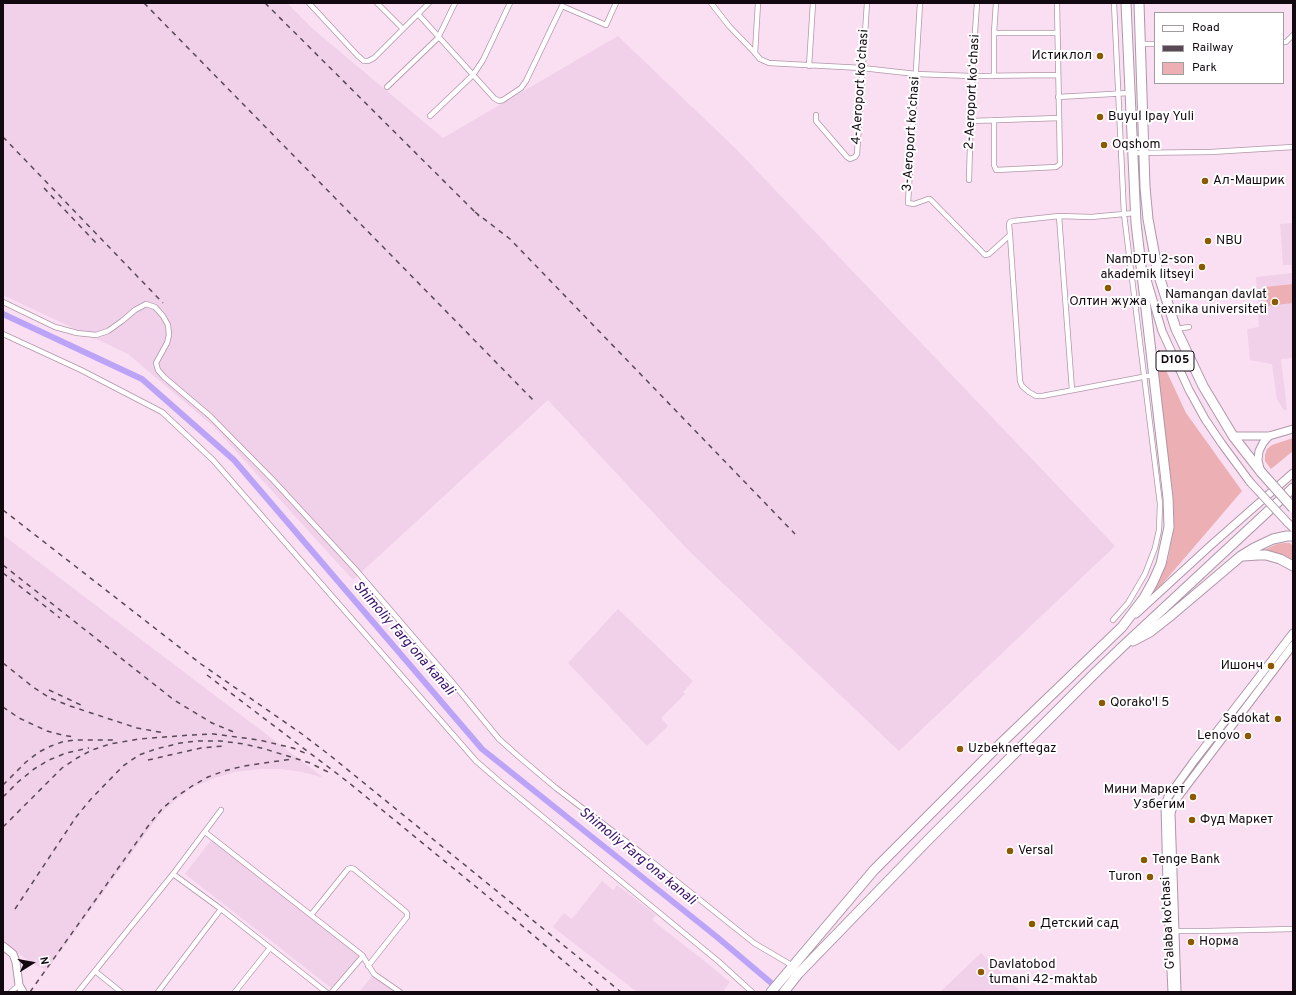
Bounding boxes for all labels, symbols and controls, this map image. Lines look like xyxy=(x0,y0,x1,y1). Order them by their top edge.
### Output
legend xyxy=(1154,12,1284,84)
text: Road xyxy=(1192,20,1220,36)
street label: 4-Aeroport koʻchasi xyxy=(849,29,873,145)
street label: 2-Aeroport koʻchasi xyxy=(962,34,984,150)
text: Railway xyxy=(1192,40,1233,56)
place label: Истиклол xyxy=(1032,48,1092,64)
marker: Истиклол xyxy=(1095,51,1105,61)
text: Park xyxy=(1192,60,1217,76)
street label: 3-Aeroport koʻchasi xyxy=(900,76,924,192)
place label: Buyul Ipay Yuli xyxy=(1108,109,1194,125)
marker: Buyul Ipay Yuli xyxy=(1095,112,1105,122)
place label: Oqshom xyxy=(1112,137,1160,153)
marker: Oqshom xyxy=(1099,140,1109,150)
place label: Ал-Машрик xyxy=(1213,173,1285,189)
marker: Ал-Машрик xyxy=(1200,176,1210,186)
place label: NBU xyxy=(1216,233,1243,249)
marker: NBU xyxy=(1203,236,1213,246)
place label: NamDTU 2-son akademik litseyi xyxy=(1100,252,1194,283)
marker: NamDTU 2-son akademik litseyi xyxy=(1197,262,1207,272)
marker: Олтин жужа xyxy=(1103,283,1113,293)
place label: Namangan davlat texnika universiteti xyxy=(1156,287,1267,318)
place label: Олтин жужа xyxy=(1069,294,1147,310)
marker: Namangan davlat texnika universiteti xyxy=(1270,297,1280,307)
road number: D105 xyxy=(1156,351,1194,371)
water label: Shimoliy Fargʻona kanali xyxy=(349,578,457,700)
place label: Ишонч xyxy=(1221,658,1263,674)
marker: Ишонч xyxy=(1266,661,1276,671)
place label: Qorako'l 5 xyxy=(1110,695,1169,711)
marker: Qorako'l 5 xyxy=(1097,698,1107,708)
place label: Sadokat xyxy=(1222,711,1270,727)
marker: Sadokat xyxy=(1273,714,1283,724)
place label: Lenovo xyxy=(1197,728,1240,744)
marker: Lenovo xyxy=(1243,731,1253,741)
place label: Uzbekneftegaz xyxy=(968,741,1057,757)
marker: Uzbekneftegaz xyxy=(955,744,965,754)
place label: Мини Маркет Узбегим xyxy=(1104,782,1185,813)
marker: Мини Маркет Узбегим xyxy=(1188,792,1198,802)
water label: Shimoliy Fargʻona kanali xyxy=(575,805,699,909)
place label: Фуд Маркет xyxy=(1200,812,1273,828)
marker: Фуд Маркет xyxy=(1187,815,1197,825)
place label: Versal xyxy=(1018,843,1054,859)
marker: Versal xyxy=(1005,846,1015,856)
place label: Tenge Bank xyxy=(1152,852,1220,868)
marker: Tenge Bank xyxy=(1139,855,1149,865)
place label: Turon xyxy=(1108,869,1142,885)
marker: Turon xyxy=(1145,872,1155,882)
street label: G'alaba ko'chasi xyxy=(1159,876,1179,970)
place label: Детский сад xyxy=(1040,916,1119,932)
marker: Детский сад xyxy=(1027,919,1037,929)
place label: Норма xyxy=(1199,934,1239,950)
marker: Норма xyxy=(1186,937,1196,947)
north arrow xyxy=(12,943,52,983)
text: N xyxy=(36,955,51,966)
place label: Davlatobod tumani 42-maktab xyxy=(989,957,1098,988)
marker: Davlatobod tumani 42-maktab xyxy=(976,967,986,977)

